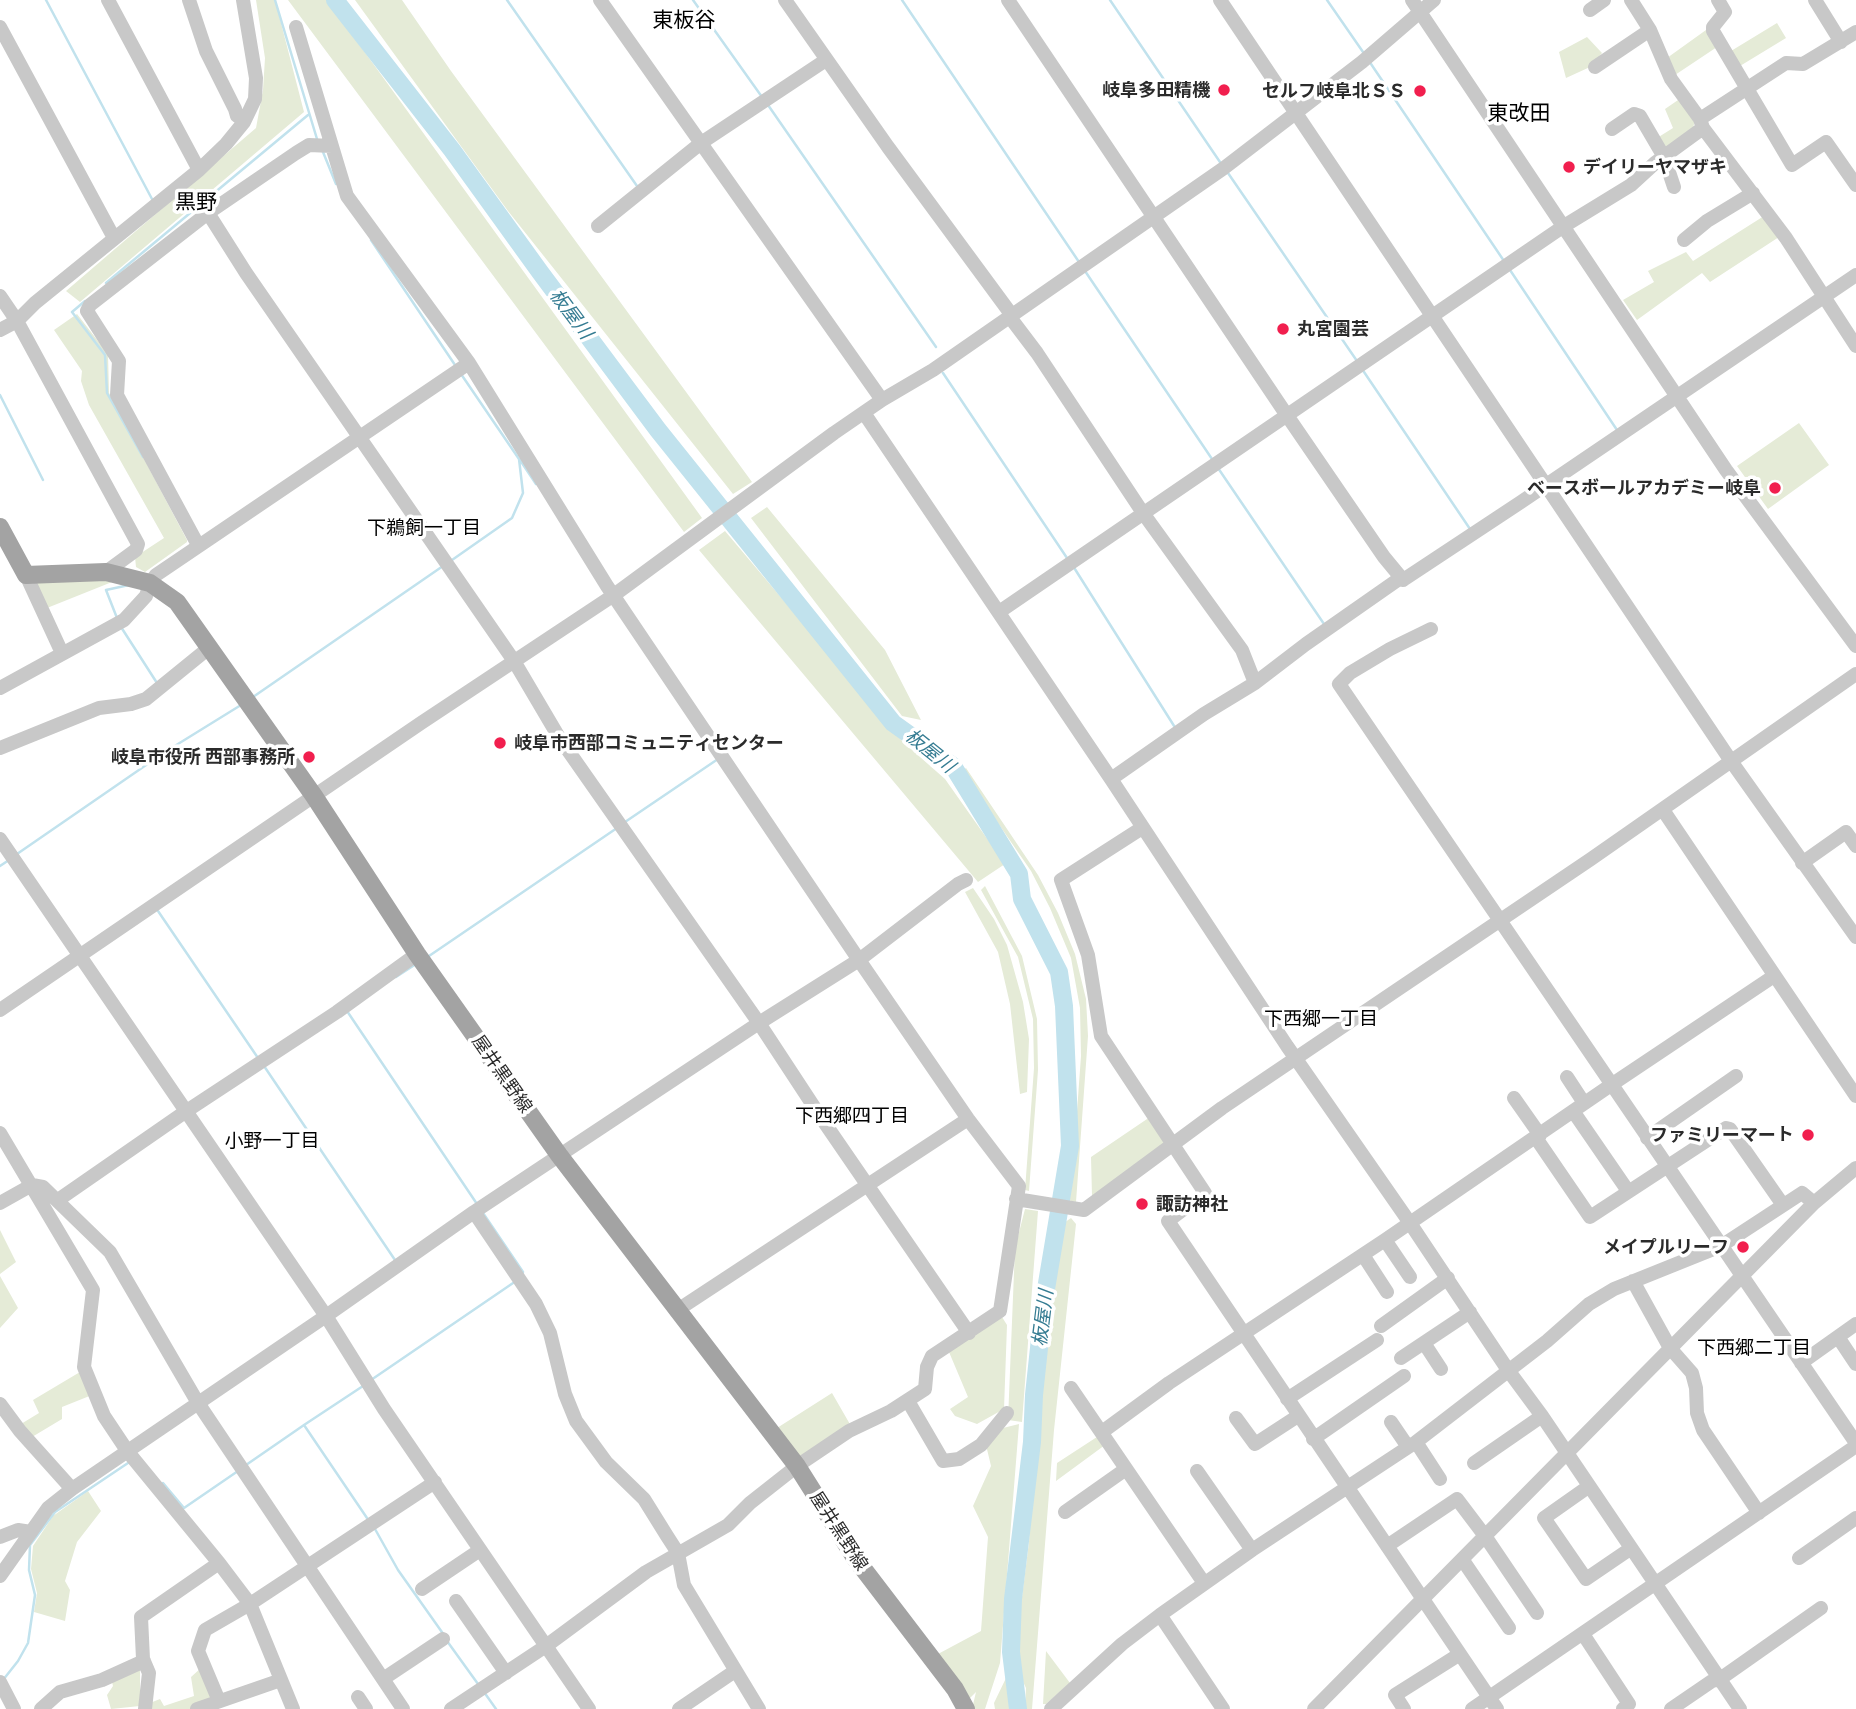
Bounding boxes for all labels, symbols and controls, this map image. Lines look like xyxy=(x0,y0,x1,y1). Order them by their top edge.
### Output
district label: 東板谷 xyxy=(653,7,715,33)
place label: 岐阜多田精機 xyxy=(1102,79,1210,101)
place label: セルフ岐阜北ＳＳ xyxy=(1262,80,1406,102)
marker: 岐阜多田精機 xyxy=(1216,82,1232,98)
marker: セルフ岐阜北ＳＳ xyxy=(1412,83,1428,99)
district label: 東改田 xyxy=(1488,100,1550,126)
place label: デイリーヤマザキ xyxy=(1583,156,1727,178)
marker: デイリーヤマザキ xyxy=(1561,159,1577,175)
district label: 黒野 xyxy=(175,189,217,215)
water label: 板屋川 xyxy=(545,284,597,344)
place label: 丸宮園芸 xyxy=(1297,318,1369,340)
marker: 丸宮園芸 xyxy=(1275,321,1291,337)
place label: ベースボールアカデミー岐阜 xyxy=(1527,477,1761,499)
marker: ベースボールアカデミー岐阜 xyxy=(1767,480,1783,496)
district label: 下鵜飼一丁目 xyxy=(367,517,481,539)
water label: 板屋川 xyxy=(901,724,959,778)
place label: 岐阜市西部コミュニティセンター xyxy=(514,732,784,754)
marker: 岐阜市西部コミュニティセンター xyxy=(492,735,508,751)
place label: 岐阜市役所 西部事務所 xyxy=(111,746,295,768)
marker: 岐阜市役所 西部事務所 xyxy=(301,749,317,765)
district label: 下西郷一丁目 xyxy=(1264,1008,1378,1030)
street label: 屋井黒野線 xyxy=(467,1031,537,1117)
district label: 下西郷四丁目 xyxy=(795,1105,909,1127)
place label: ファミリーマート xyxy=(1650,1124,1794,1146)
marker: ファミリーマート xyxy=(1800,1127,1816,1143)
district label: 小野一丁目 xyxy=(225,1130,319,1152)
place label: 諏訪神社 xyxy=(1156,1193,1228,1215)
marker: 諏訪神社 xyxy=(1134,1196,1150,1212)
place label: メイプルリーフ xyxy=(1603,1236,1729,1258)
marker: メイプルリーフ xyxy=(1735,1239,1751,1255)
water label: 板屋川 xyxy=(1028,1288,1058,1348)
district label: 下西郷二丁目 xyxy=(1697,1337,1811,1359)
street label: 屋井黒野線 xyxy=(805,1487,873,1575)

